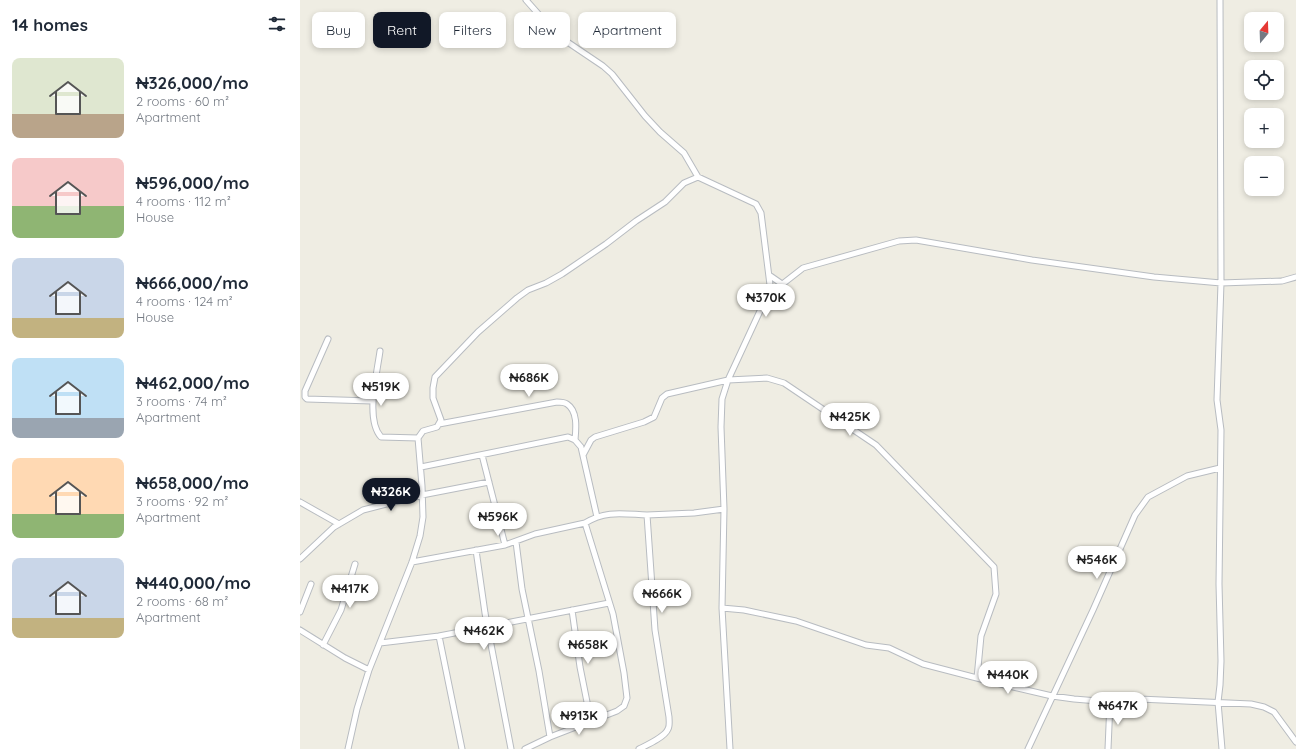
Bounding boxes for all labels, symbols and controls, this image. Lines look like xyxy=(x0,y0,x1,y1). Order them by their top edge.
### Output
chip: Buy xyxy=(312,12,365,48)
chip: Rent xyxy=(373,12,431,48)
chip: Filters xyxy=(439,12,506,48)
chip: New xyxy=(514,12,570,48)
chip: Apartment xyxy=(578,12,676,48)
north arrow xyxy=(1244,12,1284,52)
map controls xyxy=(1244,12,1284,196)
icon: filters xyxy=(266,13,288,35)
text: 14 homes xyxy=(12,14,88,35)
button: locate xyxy=(1244,60,1284,100)
text: ₦326,000/mo xyxy=(136,72,249,93)
icon: home xyxy=(44,74,92,122)
text: 2 rooms · 60 m² xyxy=(136,93,229,109)
button: + xyxy=(1244,108,1284,148)
text: Apartment xyxy=(136,109,201,125)
button: − xyxy=(1244,156,1284,196)
text: ₦596,000/mo xyxy=(136,172,249,193)
icon: home xyxy=(44,174,92,222)
text: 4 rooms · 112 m² xyxy=(136,193,231,209)
text: House xyxy=(136,209,174,225)
text: ₦666,000/mo xyxy=(136,272,249,293)
icon: home xyxy=(44,274,92,322)
pin: ₦370K xyxy=(738,284,794,318)
text: ₦370K xyxy=(746,289,786,305)
text: 4 rooms · 124 m² xyxy=(136,293,233,309)
text: House xyxy=(136,309,174,325)
pin: ₦686K xyxy=(501,364,557,398)
text: ₦686K xyxy=(509,369,549,385)
text: ₦462,000/mo xyxy=(136,372,250,393)
pin: ₦519K xyxy=(353,373,409,407)
icon: home xyxy=(44,374,92,422)
text: ₦519K xyxy=(362,378,400,394)
text: 3 rooms · 74 m² xyxy=(136,393,227,409)
pin: ₦425K xyxy=(822,403,878,437)
text: ₦425K xyxy=(830,408,870,424)
text: Apartment xyxy=(136,409,201,425)
text: ₦658,000/mo xyxy=(136,472,249,493)
icon: home xyxy=(44,474,92,522)
pin: ₦326K xyxy=(363,478,419,512)
text: ₦326K xyxy=(371,483,411,499)
text: 3 rooms · 92 m² xyxy=(136,493,228,509)
pin: ₦596K xyxy=(470,503,526,537)
text: ₦596K xyxy=(478,508,518,524)
text: Apartment xyxy=(136,509,201,525)
pin: ₦546K xyxy=(1069,546,1125,580)
text: ₦546K xyxy=(1077,551,1117,567)
text: ₦440,000/mo xyxy=(136,572,251,593)
icon: home xyxy=(44,574,92,622)
pin: ₦417K xyxy=(322,575,378,609)
text: ₦417K xyxy=(331,580,369,596)
pin: ₦666K xyxy=(634,580,690,614)
text: ₦666K xyxy=(642,585,682,601)
text: 2 rooms · 68 m² xyxy=(136,593,228,609)
text: Apartment xyxy=(136,609,201,625)
pin: ₦462K xyxy=(456,617,512,651)
text: ₦462K xyxy=(464,622,504,638)
pin: ₦658K xyxy=(560,631,616,665)
text: ₦658K xyxy=(568,636,608,652)
pin: ₦440K xyxy=(980,661,1036,695)
text: ₦440K xyxy=(987,666,1029,682)
pin: ₦647K xyxy=(1090,692,1146,726)
text: ₦647K xyxy=(1098,697,1138,713)
pin: ₦913K xyxy=(551,702,607,736)
text: ₦913K xyxy=(560,707,598,723)

